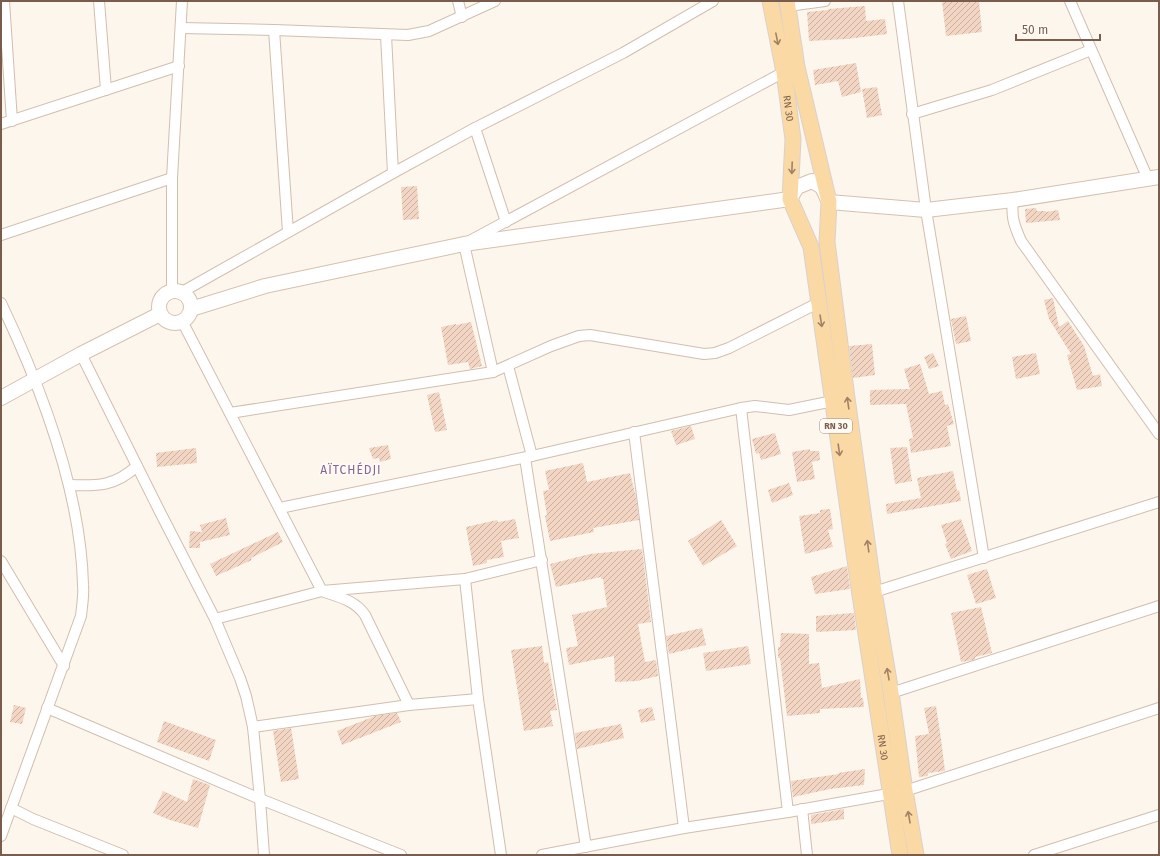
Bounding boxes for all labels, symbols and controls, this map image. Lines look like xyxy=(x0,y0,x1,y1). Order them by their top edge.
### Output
scale bar xyxy=(1016,16,1100,42)
text: 50 m xyxy=(1022,23,1048,37)
one-way arrow xyxy=(774,32,782,45)
street label: RN 30 xyxy=(780,95,796,123)
one-way arrow xyxy=(788,161,795,174)
one-way arrow xyxy=(817,314,825,327)
one-way arrow xyxy=(844,397,852,410)
road number: RN 30 xyxy=(820,419,852,433)
one-way arrow xyxy=(836,443,843,456)
district label: AÏTCHÉDJI xyxy=(320,462,382,477)
one-way arrow xyxy=(864,540,872,553)
one-way arrow xyxy=(884,668,892,681)
street label: RN 30 xyxy=(875,734,890,762)
one-way arrow xyxy=(905,811,913,824)

